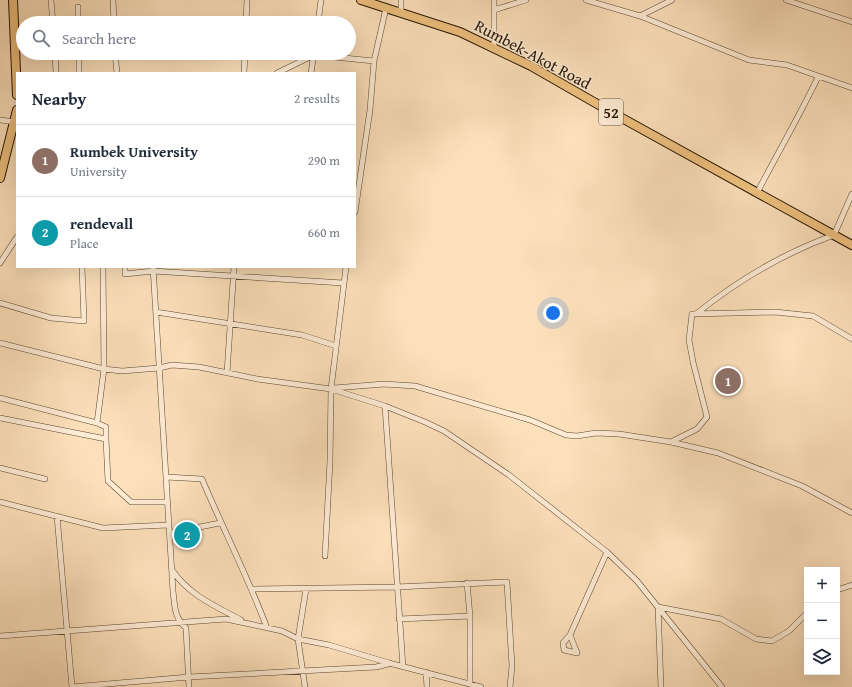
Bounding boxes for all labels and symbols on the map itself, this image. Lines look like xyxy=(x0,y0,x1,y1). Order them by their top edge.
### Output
street label: Rumbek-Akot Road xyxy=(471,13,596,95)
road number: 52 xyxy=(599,99,623,125)
your location xyxy=(543,303,563,323)
pin: 1 xyxy=(715,366,741,396)
pin: 2 xyxy=(174,520,200,550)

